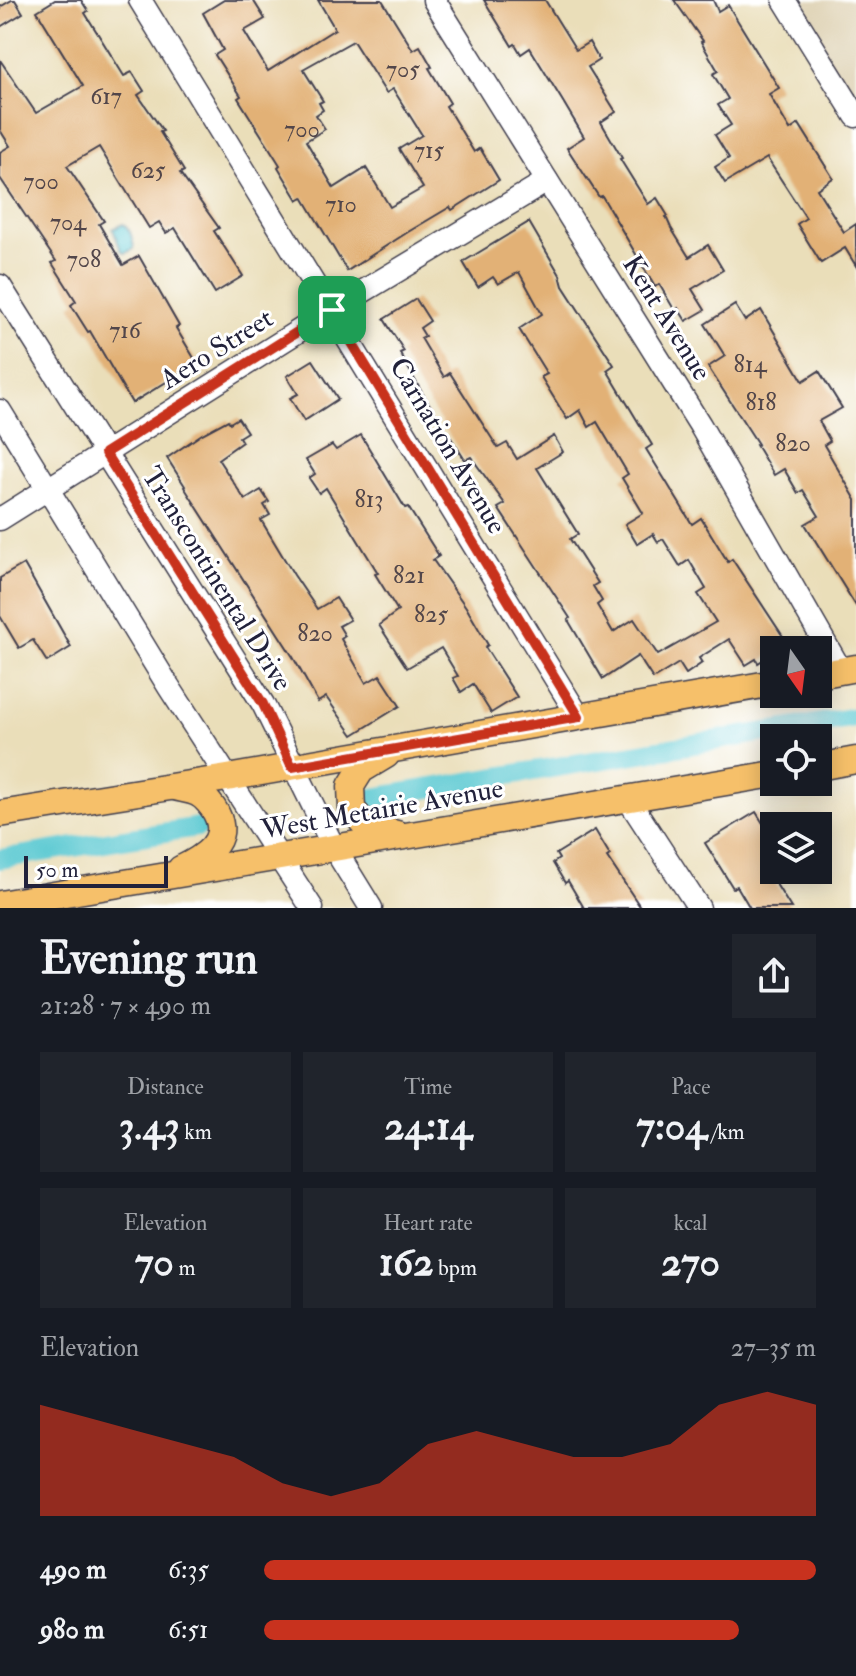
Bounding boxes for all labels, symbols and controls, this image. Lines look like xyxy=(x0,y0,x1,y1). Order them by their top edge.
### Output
house number: 705 xyxy=(386,54,420,85)
house number: 617 xyxy=(90,81,122,112)
house number: 700 xyxy=(284,114,320,145)
house number: 715 xyxy=(414,135,444,166)
house number: 625 xyxy=(131,155,166,186)
house number: 700 xyxy=(23,166,59,197)
house number: 710 xyxy=(325,189,357,220)
house number: 704 xyxy=(50,207,87,238)
house number: 708 xyxy=(67,244,101,275)
street label: Kent Avenue xyxy=(614,249,719,387)
pin xyxy=(298,276,366,344)
icon: arrive xyxy=(310,288,354,332)
street label: Aero Street xyxy=(153,301,280,398)
house number: 716 xyxy=(109,315,143,346)
house number: 814 xyxy=(734,349,767,380)
street label: Carnation Avenue xyxy=(381,351,514,541)
house number: 818 xyxy=(745,387,777,418)
house number: 820 xyxy=(775,428,811,459)
street label: Transcontinental Drive xyxy=(134,460,300,697)
house number: 813 xyxy=(354,484,384,515)
house number: 821 xyxy=(393,560,425,591)
house number: 825 xyxy=(414,599,448,630)
house number: 820 xyxy=(297,618,333,649)
north arrow xyxy=(760,636,832,708)
map controls xyxy=(760,636,832,884)
button: locate xyxy=(760,724,832,796)
street label: West Metairie Avenue xyxy=(258,771,506,848)
button: layers xyxy=(760,812,832,884)
scale bar xyxy=(24,852,168,888)
text: 50 m xyxy=(36,856,78,884)
text: Evening run xyxy=(40,932,258,987)
button: share xyxy=(732,934,816,1018)
text: 21:28 · 7 × 490 m xyxy=(40,990,211,1022)
text: Distance xyxy=(127,1073,204,1101)
text: Time xyxy=(404,1073,452,1101)
text: Pace xyxy=(671,1073,710,1101)
text: 3.43 xyxy=(119,1101,180,1152)
text: 24:14 xyxy=(384,1101,472,1152)
text: 7:04 xyxy=(637,1101,707,1152)
text: km xyxy=(180,1118,212,1146)
text: /km xyxy=(707,1118,745,1146)
text: Elevation xyxy=(123,1209,207,1237)
text: Heart rate xyxy=(383,1209,473,1237)
text: kcal xyxy=(674,1209,708,1237)
text: 70 xyxy=(135,1237,174,1288)
text: 162 xyxy=(379,1237,433,1288)
text: 270 xyxy=(661,1237,720,1288)
text: m xyxy=(174,1254,196,1282)
text: bpm xyxy=(433,1254,477,1282)
text: Elevation xyxy=(40,1332,139,1364)
text: 27–35 m xyxy=(731,1332,816,1364)
text: 490 m xyxy=(40,1554,106,1586)
text: 6:35 xyxy=(168,1554,209,1586)
text: 980 m xyxy=(40,1614,105,1646)
text: 6:51 xyxy=(168,1614,208,1646)

